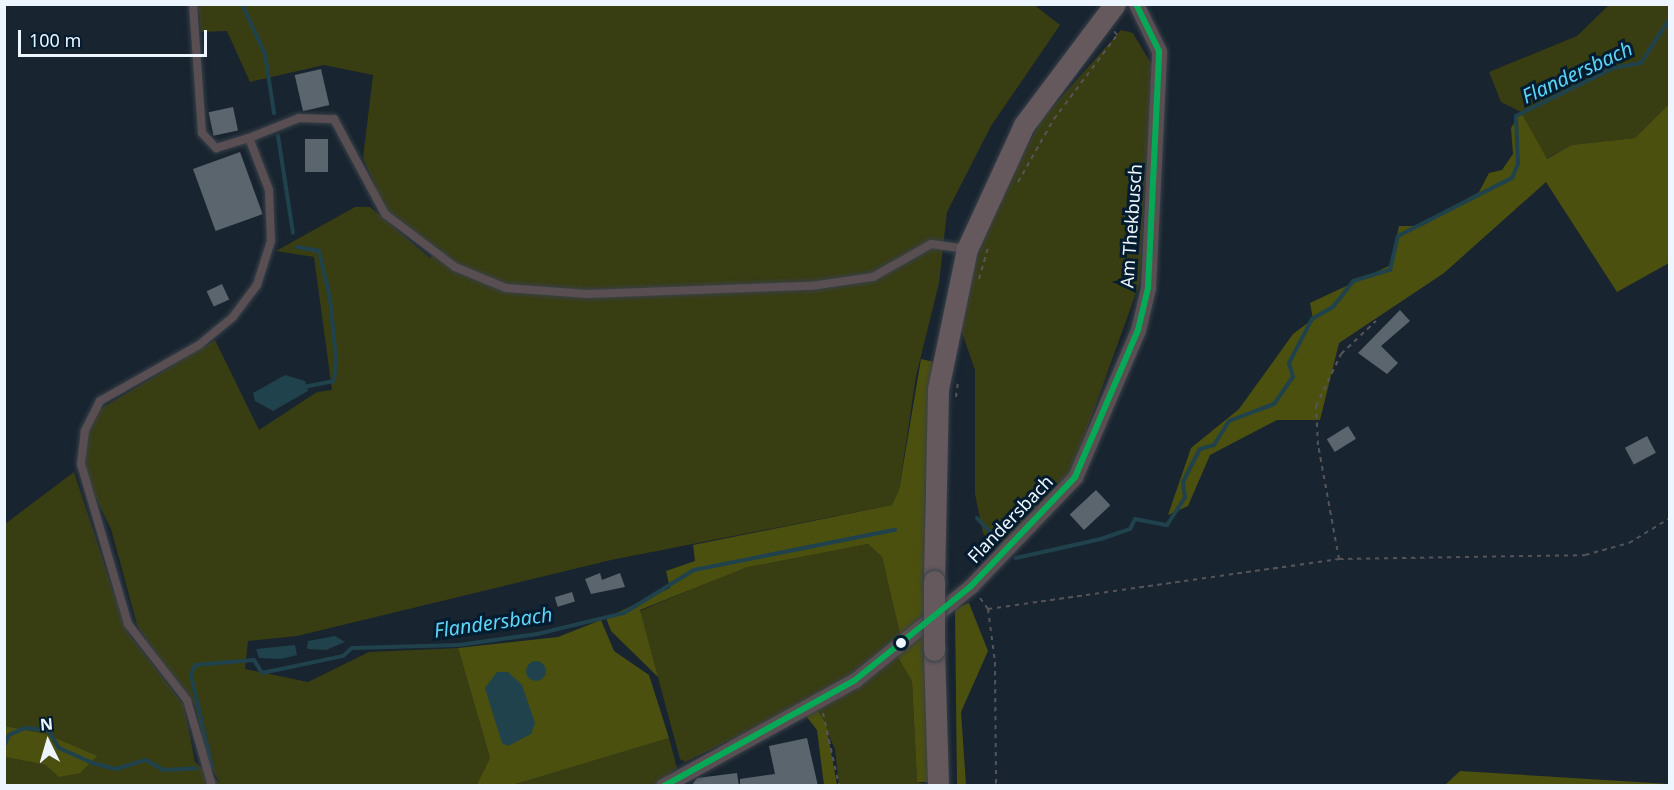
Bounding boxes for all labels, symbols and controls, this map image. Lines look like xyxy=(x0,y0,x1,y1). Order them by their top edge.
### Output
scale bar xyxy=(21,18,210,56)
text: 100 m xyxy=(29,28,81,52)
water label: Flandersbach xyxy=(1518,36,1636,108)
street label: Am Thekbusch xyxy=(1116,163,1146,289)
street label: Flandersbach xyxy=(963,471,1057,567)
water label: Flandersbach xyxy=(432,602,554,642)
unlabelled marker xyxy=(895,637,907,649)
north arrow xyxy=(18,712,78,772)
text: N xyxy=(39,713,54,736)

